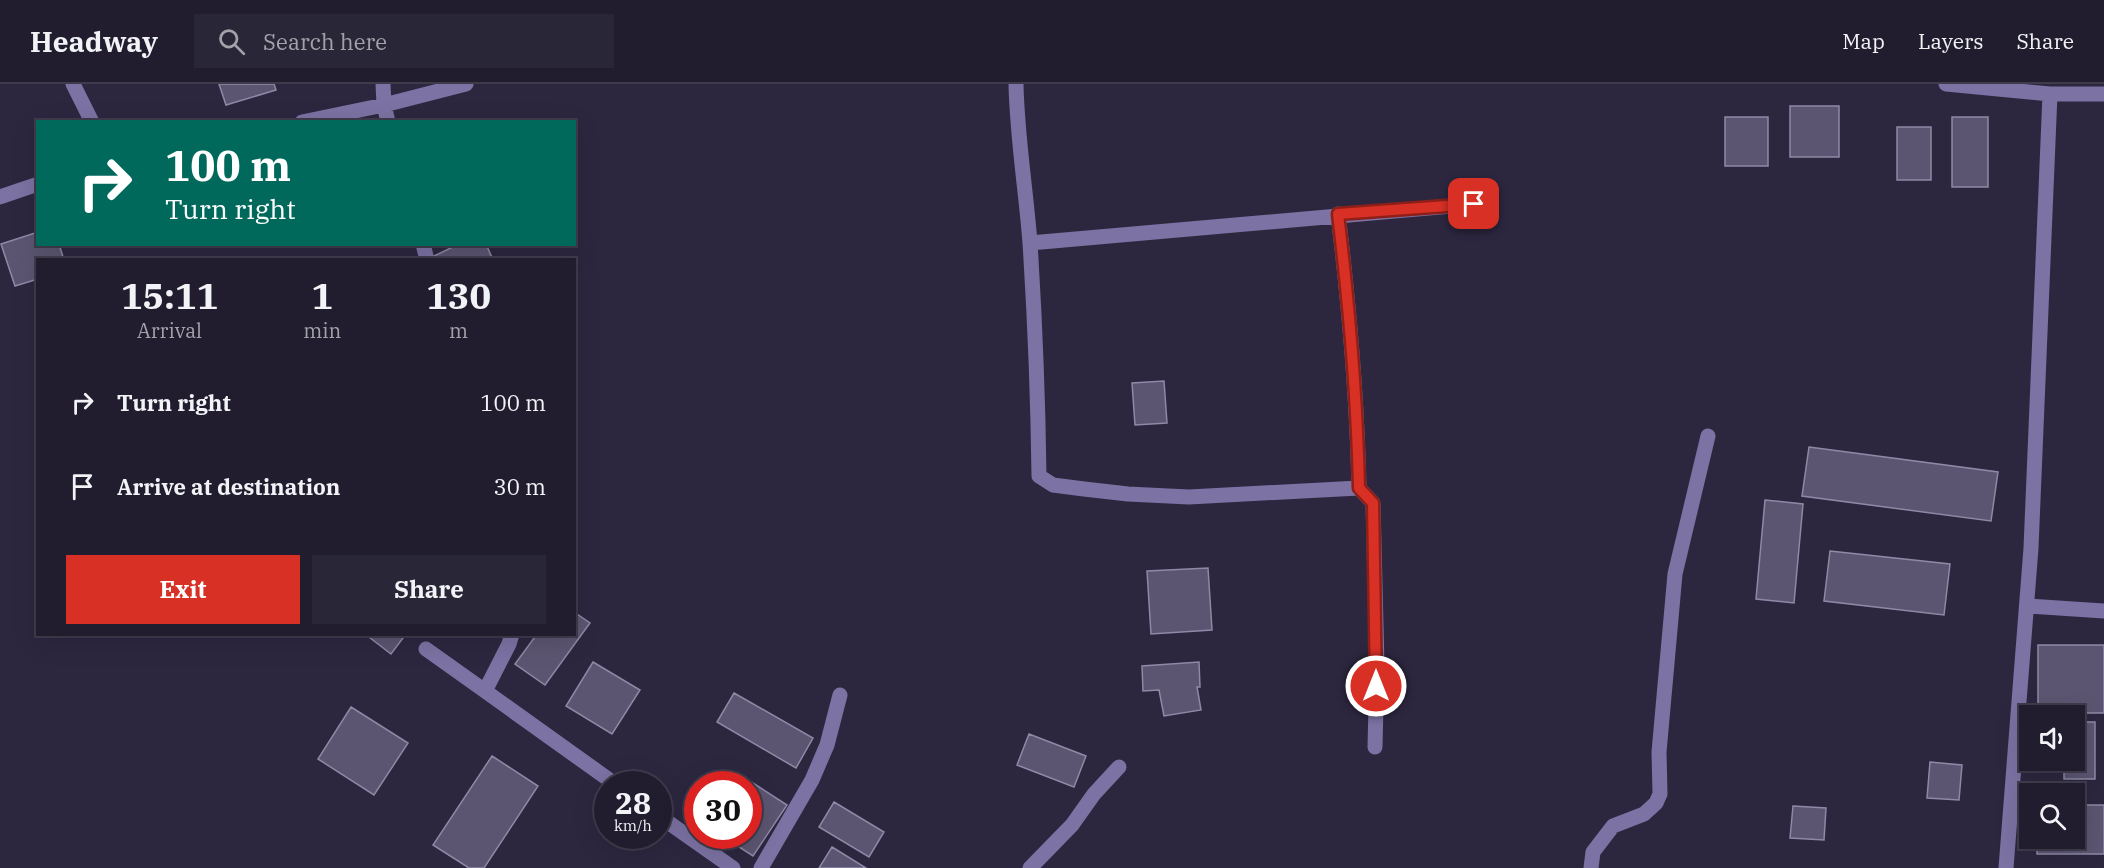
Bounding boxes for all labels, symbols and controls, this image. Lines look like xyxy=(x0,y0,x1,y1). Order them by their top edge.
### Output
search box xyxy=(194,14,614,68)
text: Headway xyxy=(30,23,158,60)
icon: search xyxy=(215,25,248,58)
text: Search here xyxy=(263,27,387,56)
text: Map xyxy=(1842,27,1885,55)
text: Layers xyxy=(1918,27,1984,55)
text: Share xyxy=(2017,27,2074,55)
text: 100 m xyxy=(165,138,291,193)
icon: right xyxy=(66,144,144,222)
pin xyxy=(1448,178,1499,229)
icon: arrive xyxy=(1457,187,1490,220)
text: Turn right xyxy=(165,191,296,226)
text: 15:11 xyxy=(121,272,218,319)
text: 1 xyxy=(311,272,333,319)
text: 130 xyxy=(426,272,491,319)
text: Arrival xyxy=(137,317,202,344)
text: min xyxy=(303,317,341,344)
text: m xyxy=(449,317,468,344)
icon: right xyxy=(66,386,99,419)
text: Turn right xyxy=(117,388,231,417)
text: 100 m xyxy=(480,388,546,417)
icon: arrive xyxy=(66,470,99,503)
text: Arrive at destination xyxy=(117,472,340,501)
text: 30 m xyxy=(494,472,546,501)
button: Exit xyxy=(66,555,300,624)
button: Share xyxy=(312,555,546,624)
position arrow xyxy=(1344,654,1408,718)
map controls xyxy=(2019,705,2085,849)
button: sound xyxy=(2019,705,2085,771)
speed limit sign: 30 xyxy=(684,771,762,849)
text: 28 xyxy=(615,783,651,822)
button: search xyxy=(2019,783,2085,849)
text: km/h xyxy=(614,816,652,835)

